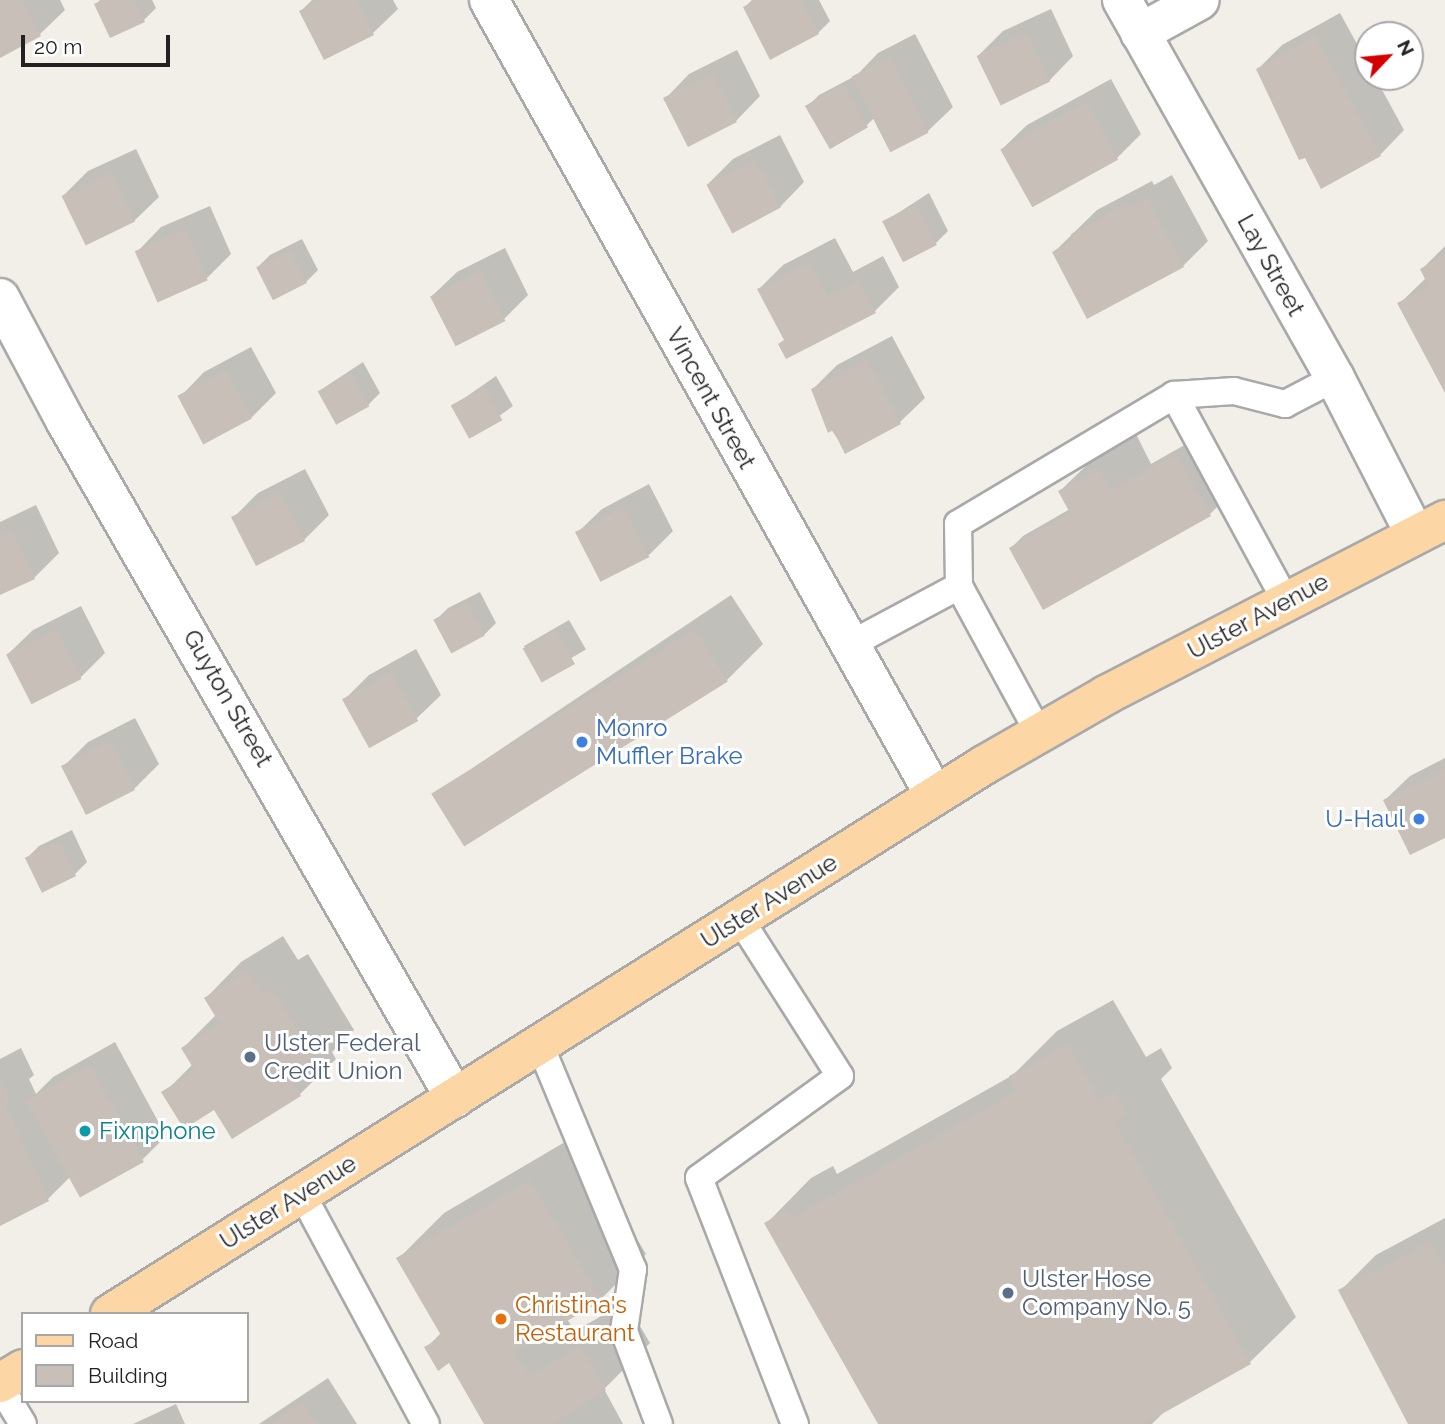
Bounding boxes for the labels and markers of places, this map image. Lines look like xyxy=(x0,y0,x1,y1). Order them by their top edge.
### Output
place label: Monro Muffler Brake xyxy=(596,714,743,770)
marker: Monro Muffler Brake xyxy=(574,734,590,750)
place label: U-Haul xyxy=(1325,805,1405,833)
marker: U-Haul xyxy=(1411,811,1427,827)
place label: Ulster Federal Credit Union xyxy=(264,1029,421,1085)
marker: Ulster Federal Credit Union xyxy=(242,1049,258,1065)
place label: Fixnphone xyxy=(99,1117,216,1145)
marker: Fixnphone xyxy=(77,1123,93,1139)
place label: Ulster Hose Company No. 5 xyxy=(1022,1265,1191,1321)
marker: Ulster Hose Company No. 5 xyxy=(1000,1285,1016,1301)
place label: Christina's Restaurant xyxy=(515,1291,635,1347)
marker: Christina's Restaurant xyxy=(493,1311,509,1327)

